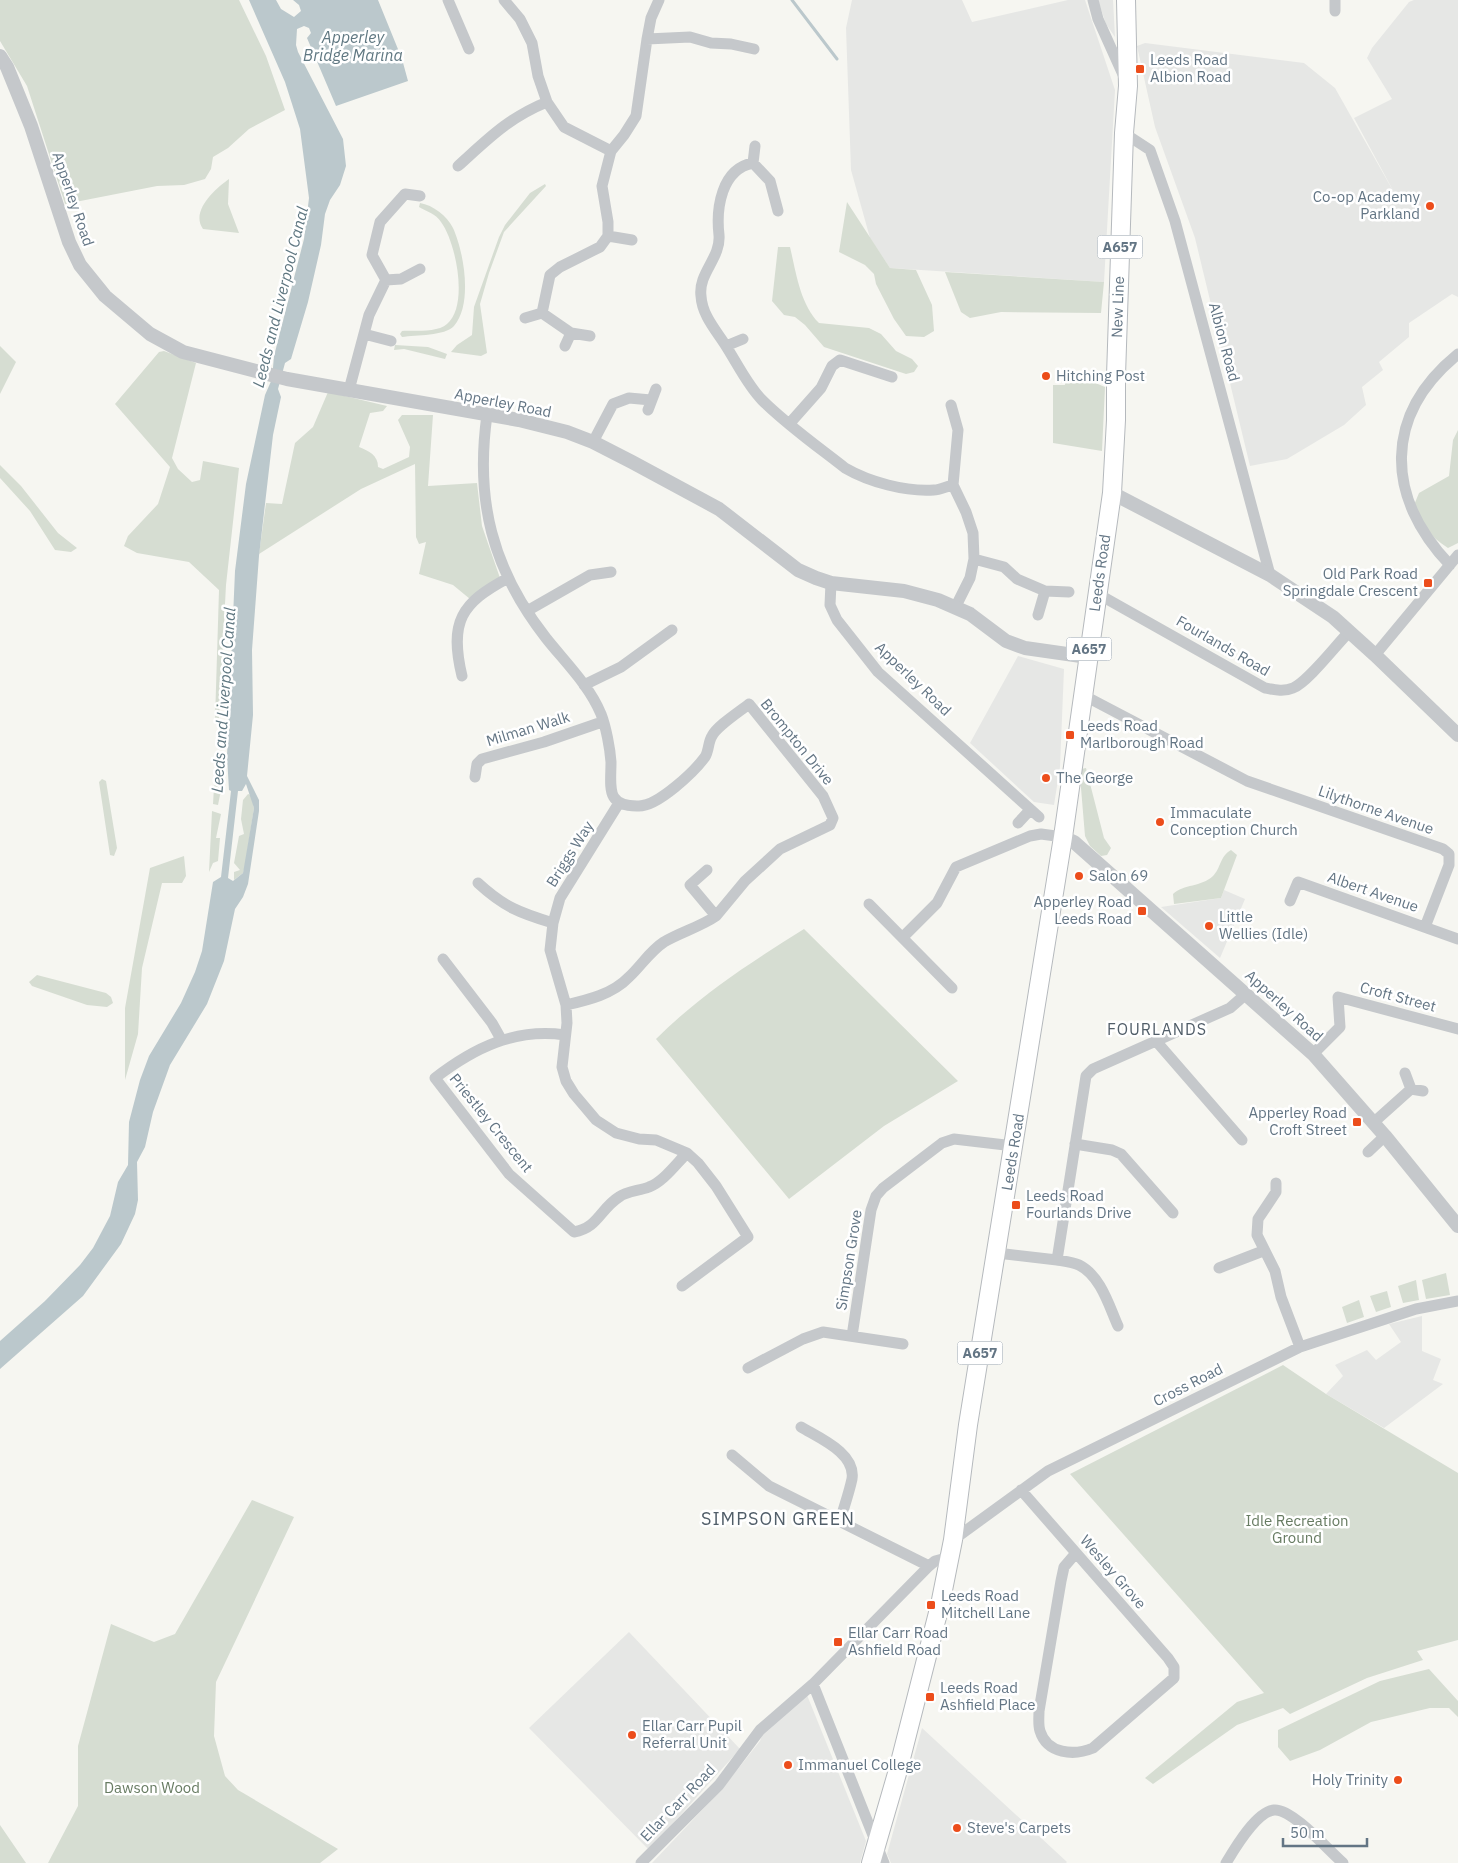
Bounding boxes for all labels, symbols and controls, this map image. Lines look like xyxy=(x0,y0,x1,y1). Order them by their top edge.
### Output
water label: Apperley Bridge Marina xyxy=(303,27,403,65)
place label: Leeds Road Albion Road xyxy=(1150,50,1231,86)
marker: Leeds Road Albion Road xyxy=(1134,63,1146,75)
street label: Apperley Road xyxy=(48,149,98,249)
place label: Co-op Academy Parkland xyxy=(1313,187,1421,223)
marker: Co-op Academy Parkland xyxy=(1424,200,1436,212)
water label: Leeds and Liverpool Canal xyxy=(248,204,312,390)
road number: A657 xyxy=(1098,236,1142,258)
street label: New Line xyxy=(1107,276,1128,338)
street label: Albion Road xyxy=(1205,300,1244,383)
place label: Hitching Post xyxy=(1056,366,1145,385)
marker: Hitching Post xyxy=(1040,370,1052,382)
street label: Apperley Road xyxy=(453,384,553,421)
street label: Leeds Road xyxy=(1085,533,1114,613)
place label: Old Park Road Springdale Crescent xyxy=(1283,564,1418,600)
marker: Old Park Road Springdale Crescent xyxy=(1422,577,1434,589)
water label: Leeds and Liverpool Canal xyxy=(207,606,240,793)
street label: Fourlands Road xyxy=(1173,611,1274,680)
street label: Apperley Road xyxy=(871,638,955,720)
road number: A657 xyxy=(1066,638,1112,661)
street label: Brompton Drive xyxy=(757,695,838,789)
street label: Milman Walk xyxy=(484,707,572,750)
place label: Leeds Road Marlborough Road xyxy=(1080,716,1204,752)
marker: Leeds Road Marlborough Road xyxy=(1064,729,1076,741)
place label: The George xyxy=(1056,768,1133,787)
marker: The George xyxy=(1040,772,1052,784)
street label: Lilythorne Avenue xyxy=(1316,781,1436,838)
place label: Immaculate Conception Church xyxy=(1170,803,1298,839)
marker: Immaculate Conception Church xyxy=(1154,816,1166,828)
street label: Briggs Way xyxy=(542,817,598,890)
place label: Salon 69 xyxy=(1089,866,1148,885)
street label: Albert Avenue xyxy=(1325,867,1421,916)
marker: Salon 69 xyxy=(1073,870,1085,882)
place label: Apperley Road Leeds Road xyxy=(1033,892,1132,928)
marker: Apperley Road Leeds Road xyxy=(1136,905,1148,917)
place label: Little Wellies (Idle) xyxy=(1219,907,1308,943)
marker: Little Wellies (Idle) xyxy=(1203,920,1215,932)
street label: Apperley Road xyxy=(1241,966,1327,1046)
street label: Croft Street xyxy=(1358,977,1438,1016)
district label: FOURLANDS xyxy=(1107,1019,1207,1039)
street label: Priestley Crescent xyxy=(446,1069,537,1176)
place label: Apperley Road Croft Street xyxy=(1248,1103,1347,1139)
street label: Leeds Road xyxy=(997,1112,1028,1192)
marker: Apperley Road Croft Street xyxy=(1351,1116,1363,1128)
place label: Leeds Road Fourlands Drive xyxy=(1026,1186,1131,1222)
marker: Leeds Road Fourlands Drive xyxy=(1010,1199,1022,1211)
street label: Simpson Grove xyxy=(831,1208,866,1312)
road number: A657 xyxy=(958,1342,1002,1365)
street label: Cross Road xyxy=(1150,1359,1226,1410)
district label: SIMPSON GREEN xyxy=(701,1507,855,1530)
park label: Idle Recreation Ground xyxy=(1245,1511,1349,1547)
street label: Wesley Grove xyxy=(1076,1531,1151,1612)
place label: Leeds Road Mitchell Lane xyxy=(941,1586,1030,1622)
marker: Leeds Road Mitchell Lane xyxy=(925,1599,937,1611)
place label: Ellar Carr Road Ashfield Road xyxy=(848,1623,948,1659)
marker: Ellar Carr Road Ashfield Road xyxy=(832,1636,844,1648)
place label: Leeds Road Ashfield Place xyxy=(940,1678,1035,1714)
marker: Leeds Road Ashfield Place xyxy=(924,1691,936,1703)
place label: Ellar Carr Pupil Referral Unit xyxy=(642,1716,742,1752)
marker: Ellar Carr Pupil Referral Unit xyxy=(626,1729,638,1741)
place label: Immanuel College xyxy=(798,1755,921,1774)
marker: Immanuel College xyxy=(782,1759,794,1771)
street label: Ellar Carr Road xyxy=(636,1760,719,1845)
place label: Holy Trinity xyxy=(1312,1770,1389,1789)
marker: Holy Trinity xyxy=(1392,1774,1404,1786)
park label: Dawson Wood xyxy=(104,1778,200,1797)
scale bar xyxy=(1283,1816,1367,1848)
place label: Steve's Carpets xyxy=(967,1818,1071,1837)
marker: Steve's Carpets xyxy=(951,1822,963,1834)
text: 50 m xyxy=(1290,1823,1325,1842)

